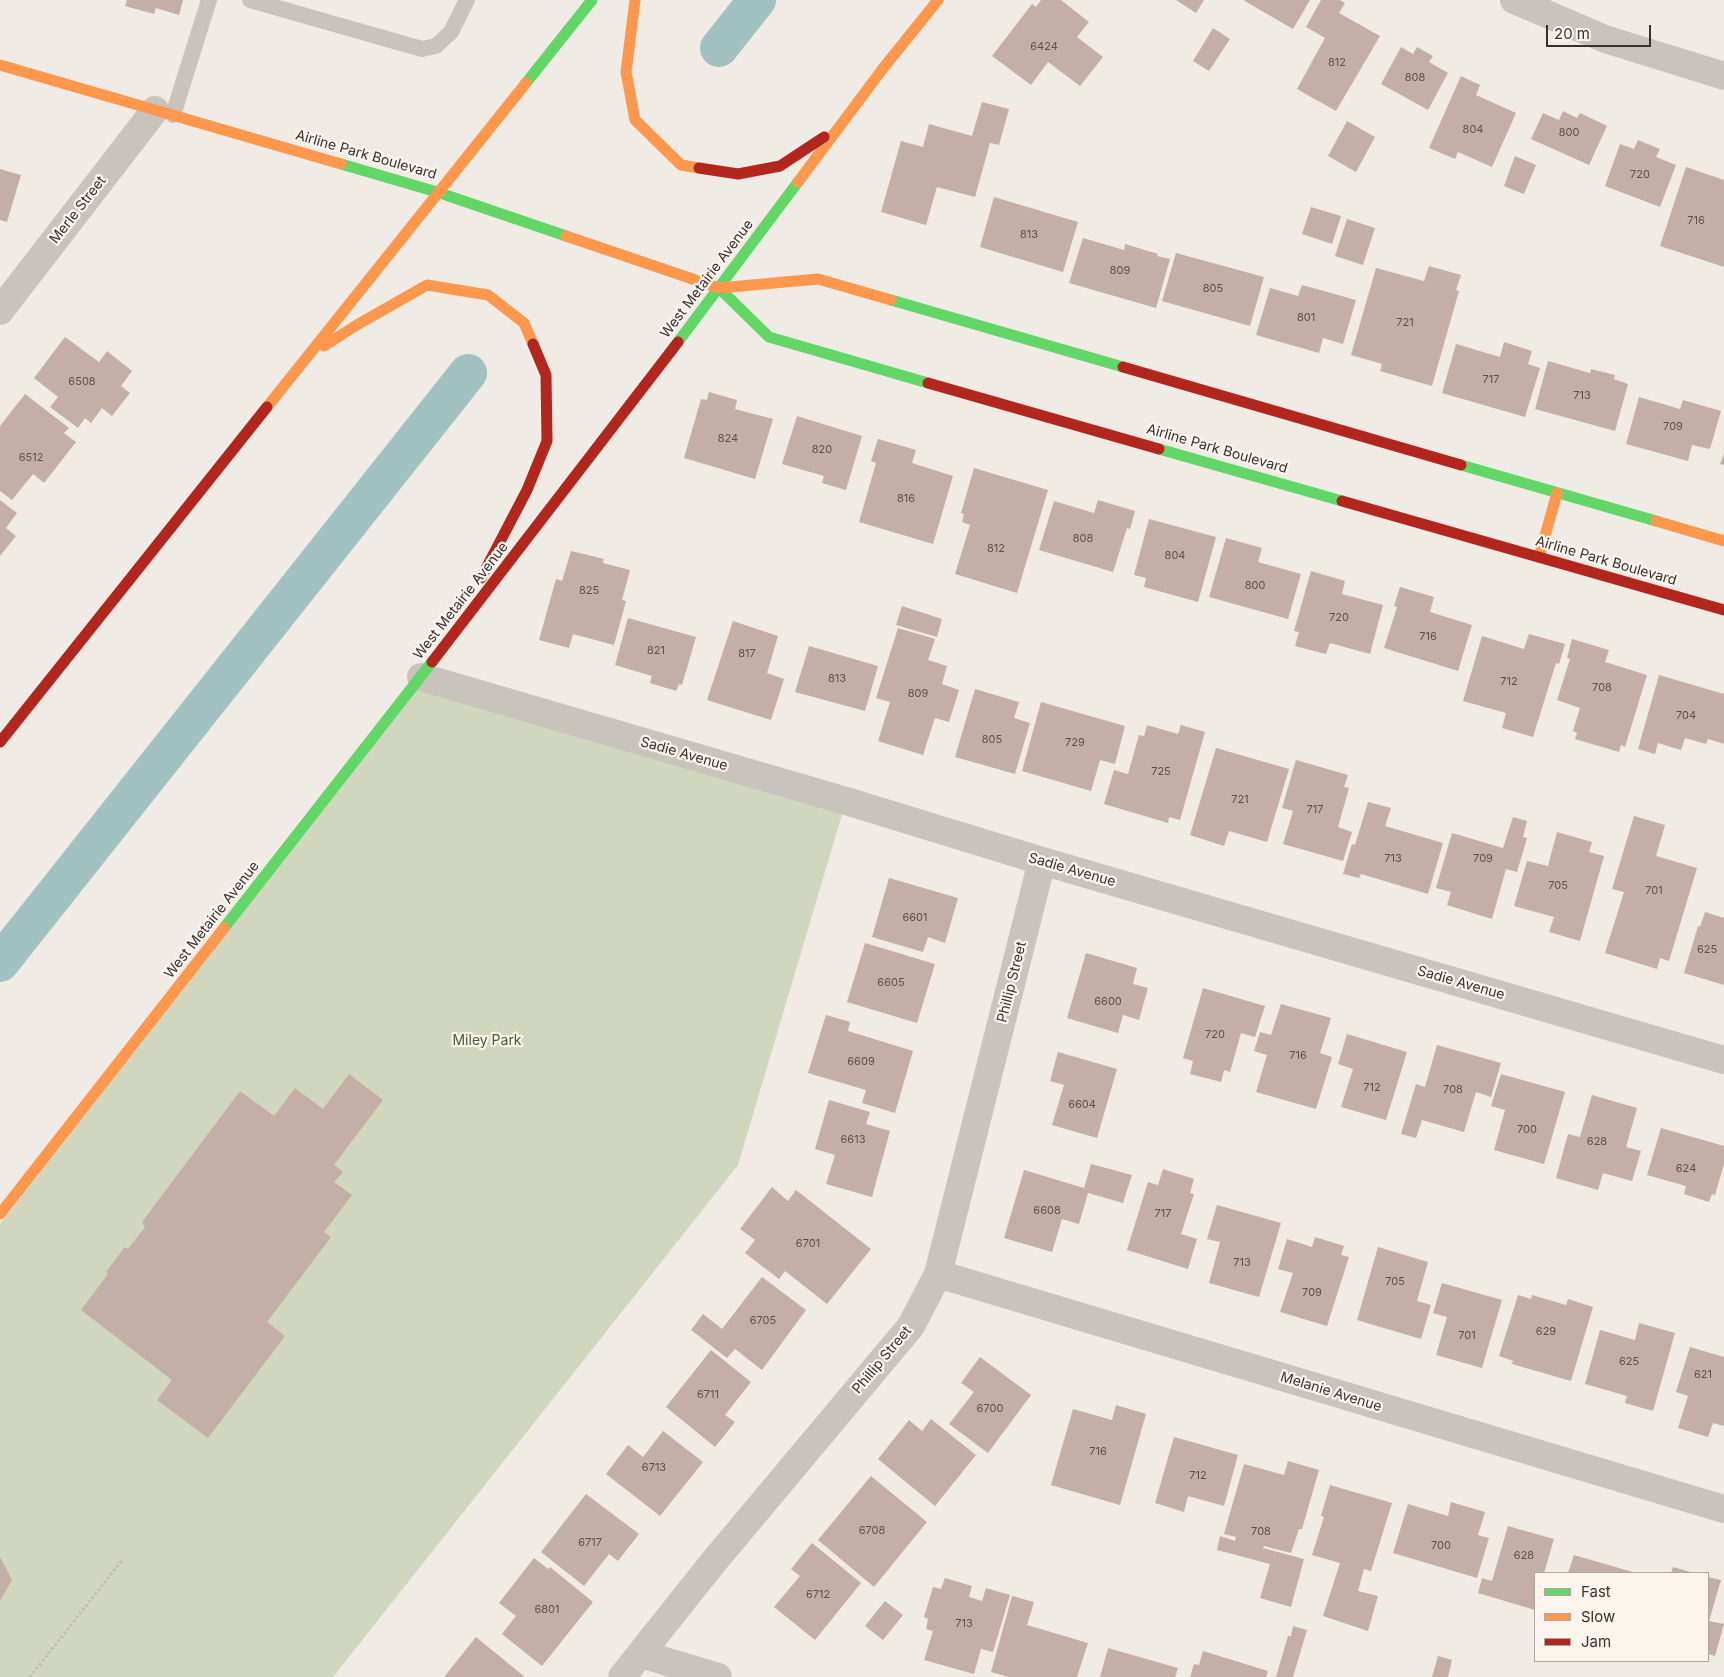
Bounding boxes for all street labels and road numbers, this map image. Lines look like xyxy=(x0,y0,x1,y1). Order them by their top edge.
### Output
street label: Airline Park Boulevard xyxy=(293,127,439,183)
street label: Merle Street xyxy=(46,173,110,247)
street label: West Metairie Avenue xyxy=(657,216,757,342)
street label: Airline Park Boulevard xyxy=(1144,421,1290,477)
street label: Airline Park Boulevard xyxy=(1533,533,1679,589)
street label: West Metairie Avenue xyxy=(410,539,512,663)
street label: Sadie Avenue xyxy=(638,734,730,774)
street label: Sadie Avenue xyxy=(1026,850,1118,890)
street label: West Metairie Avenue xyxy=(161,858,263,982)
street label: Phillip Street xyxy=(994,940,1030,1024)
street label: Sadie Avenue xyxy=(1415,963,1507,1003)
street label: Phillip Street xyxy=(849,1323,915,1397)
street label: Melanie Avenue xyxy=(1278,1369,1384,1415)

